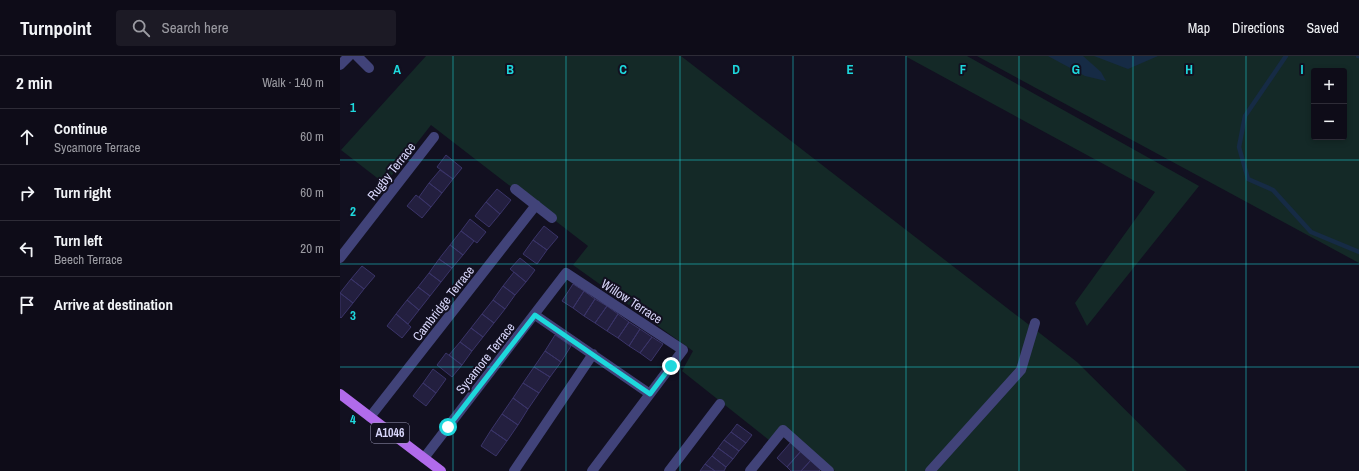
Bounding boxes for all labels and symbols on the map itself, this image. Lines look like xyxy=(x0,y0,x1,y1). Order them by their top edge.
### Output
text: A xyxy=(393,61,401,78)
text: B xyxy=(506,61,514,78)
text: C xyxy=(619,61,627,78)
text: D xyxy=(732,61,740,78)
text: E xyxy=(846,61,854,78)
text: F xyxy=(960,61,967,78)
text: G xyxy=(1072,61,1080,78)
text: H xyxy=(1185,61,1193,78)
text: I xyxy=(1301,61,1304,78)
text: 1 xyxy=(350,99,356,116)
street label: Rugby Terrace xyxy=(363,139,419,204)
text: 2 xyxy=(350,203,356,220)
street label: Cambridge Terrace xyxy=(409,262,478,344)
street label: Willow Terrace xyxy=(598,275,666,328)
text: 3 xyxy=(350,307,356,324)
street label: Sycamore Terrace xyxy=(452,319,519,398)
route end xyxy=(662,357,680,375)
text: 4 xyxy=(350,411,356,428)
route start xyxy=(439,418,457,436)
road number: A1046 xyxy=(371,423,409,443)

